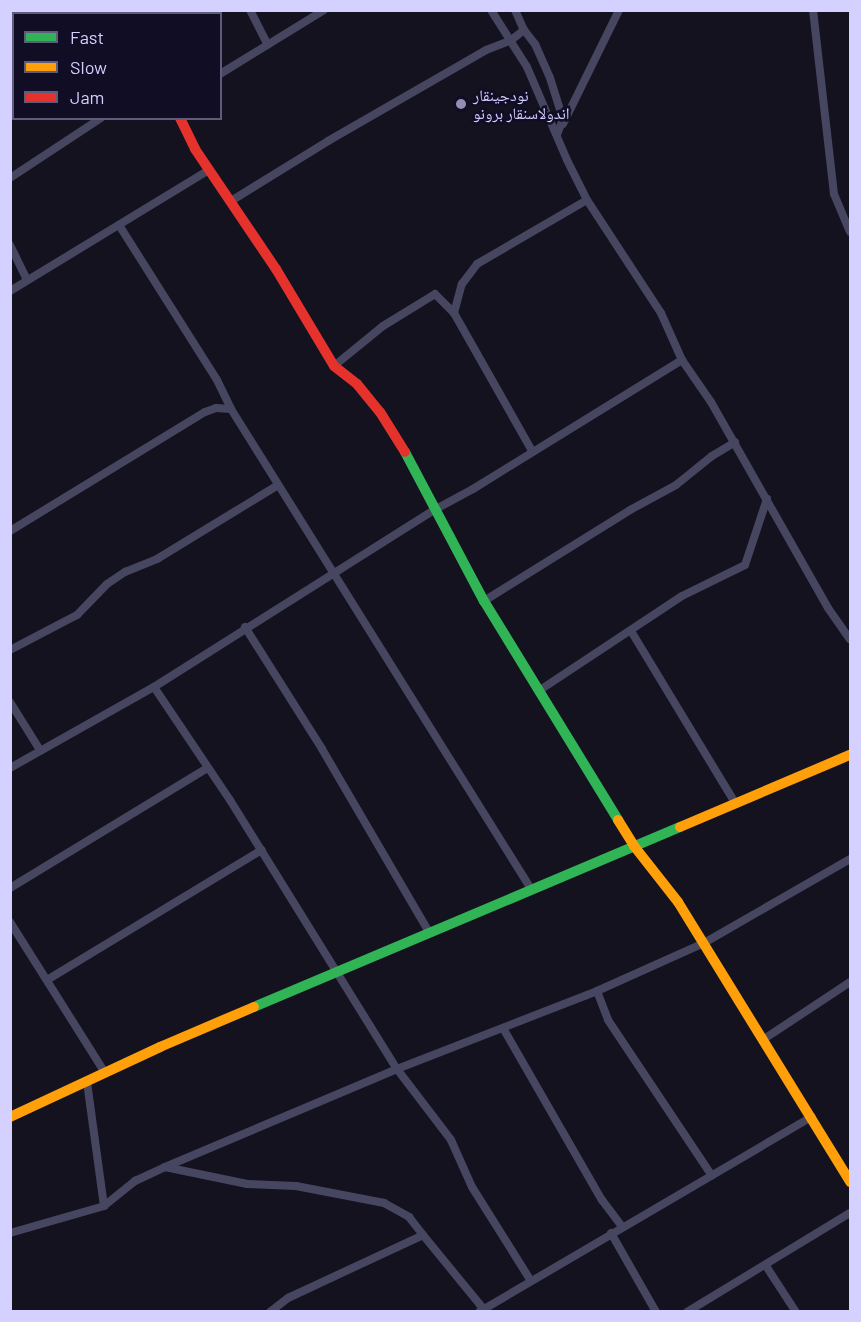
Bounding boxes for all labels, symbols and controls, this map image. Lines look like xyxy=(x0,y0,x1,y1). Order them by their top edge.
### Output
legend xyxy=(12,12,222,120)
text: Fast xyxy=(70,26,104,48)
text: Slow xyxy=(70,56,107,78)
place label: نودجينقار اندولاسنقار برونو xyxy=(473,85,570,123)
text: Jam xyxy=(70,86,104,108)
marker: نودجينقار اندولاسنقار برونو xyxy=(454,97,468,111)

